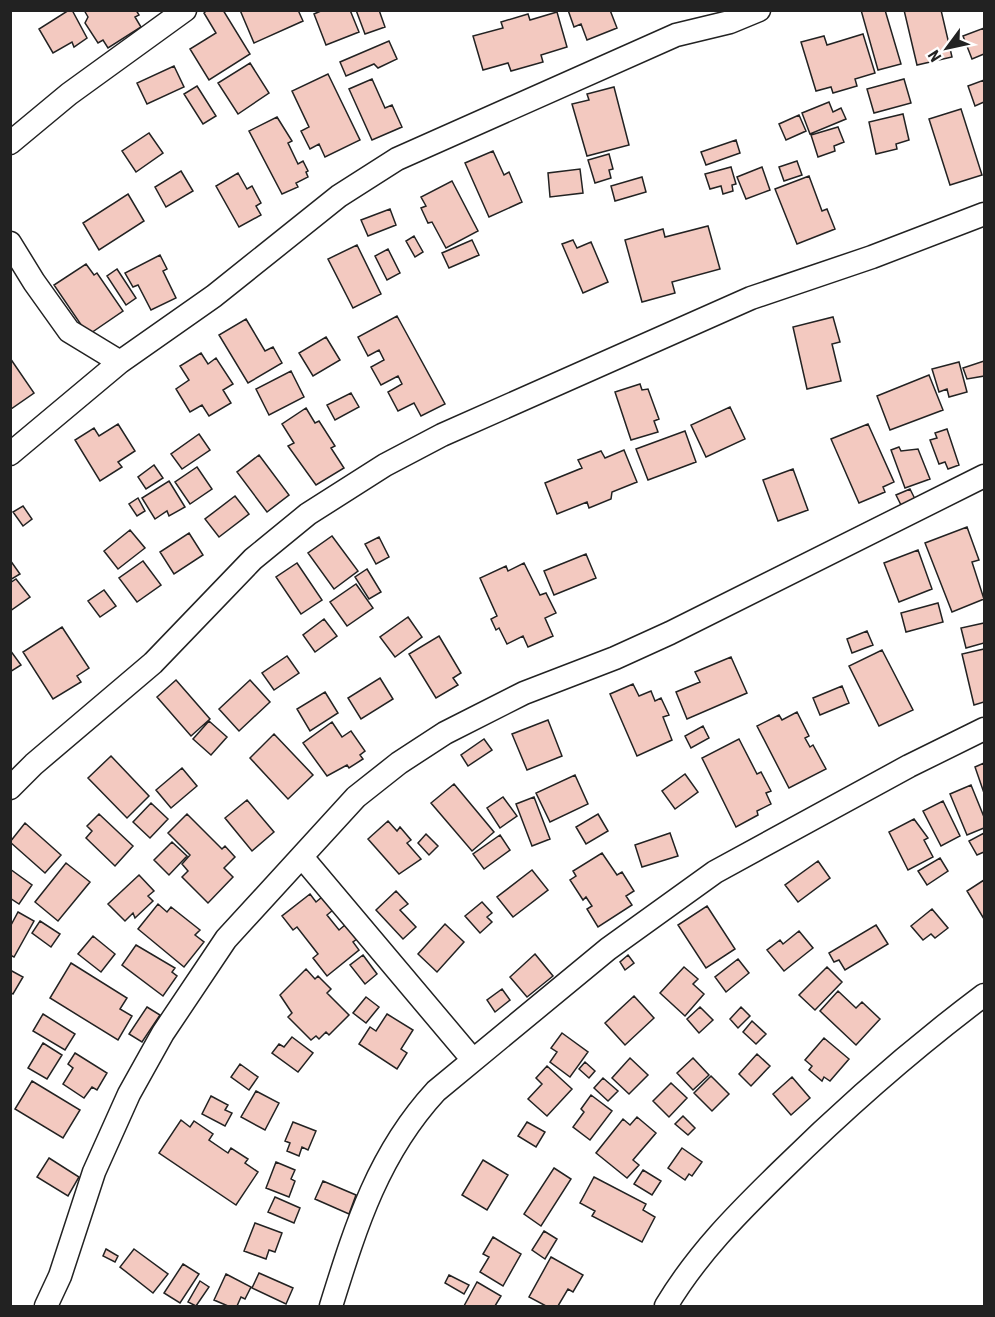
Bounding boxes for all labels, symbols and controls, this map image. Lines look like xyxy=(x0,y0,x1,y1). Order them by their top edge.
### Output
north arrow xyxy=(917,18,977,78)
text: N xyxy=(924,47,945,65)

